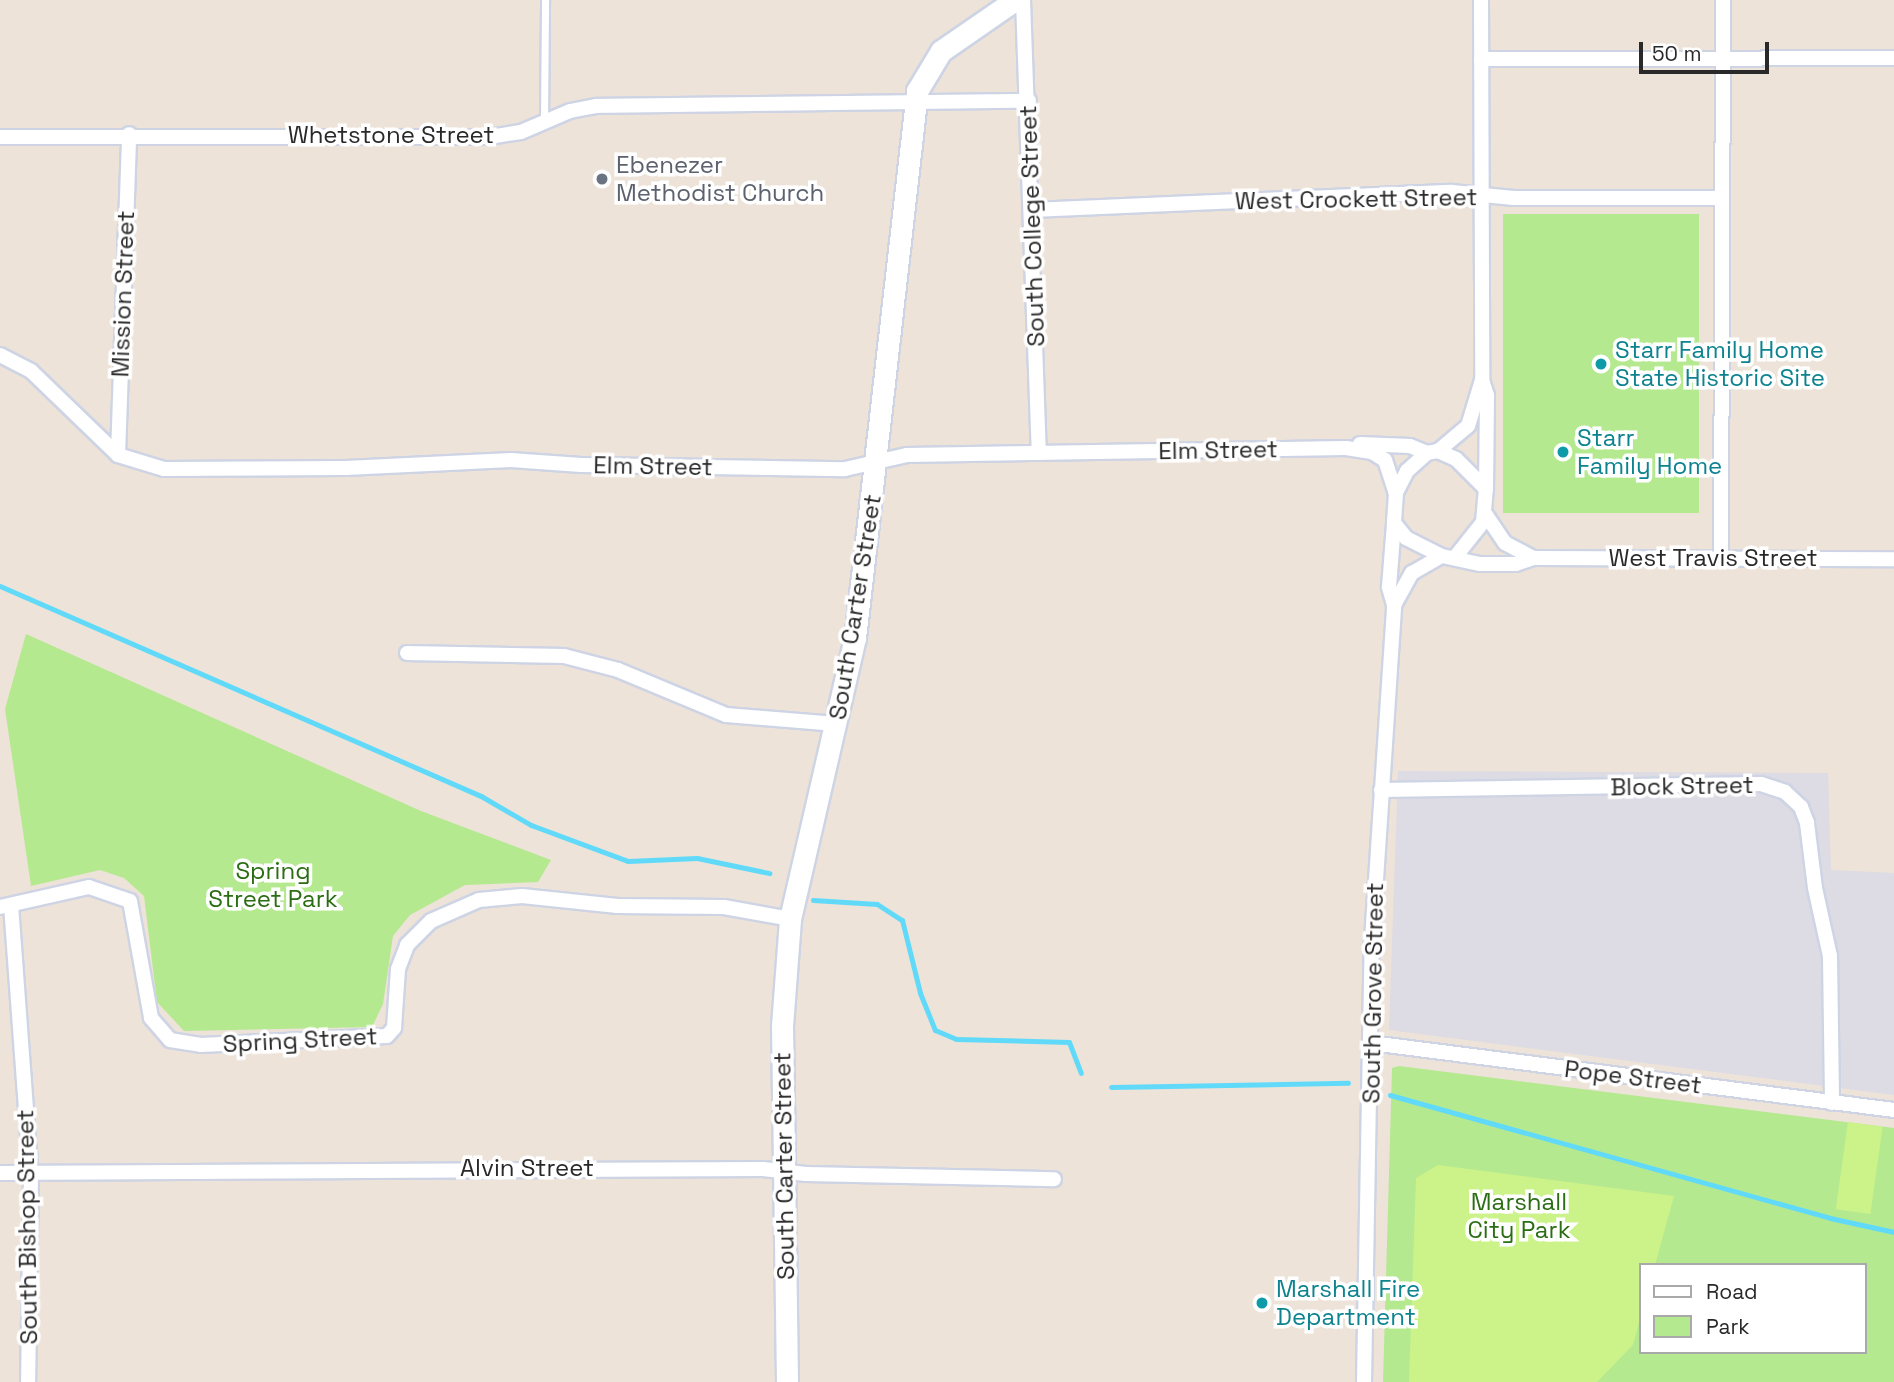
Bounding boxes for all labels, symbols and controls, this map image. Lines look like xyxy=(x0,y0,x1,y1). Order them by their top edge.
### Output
scale bar xyxy=(1642,28,1772,72)
text: 50 m xyxy=(1652,40,1702,67)
street label: South College Street xyxy=(1013,105,1051,347)
street label: Whetstone Street xyxy=(288,121,494,149)
place label: Ebenezer Methodist Church xyxy=(616,151,824,207)
marker: Ebenezer Methodist Church xyxy=(594,171,610,187)
street label: West Crockett Street xyxy=(1235,182,1477,216)
street label: Mission Street xyxy=(106,210,140,378)
place label: Starr Family Home State Historic Site xyxy=(1615,336,1825,392)
marker: Starr Family Home State Historic Site xyxy=(1593,356,1609,372)
place label: Starr Family Home xyxy=(1577,424,1722,480)
street label: Elm Street xyxy=(1158,435,1278,465)
marker: Starr Family Home xyxy=(1555,444,1571,460)
street label: Elm Street xyxy=(593,451,713,481)
street label: South Carter Street xyxy=(823,492,887,722)
street label: West Travis Street xyxy=(1608,544,1818,572)
street label: Block Street xyxy=(1610,770,1754,802)
park label: Spring Street Park xyxy=(208,857,338,913)
street label: South Grove Street xyxy=(1357,882,1389,1104)
street label: Spring Street xyxy=(222,1022,378,1058)
street label: South Carter Street xyxy=(768,1052,800,1280)
street label: Pope Street xyxy=(1563,1054,1703,1100)
street label: South Bishop Street xyxy=(11,1109,43,1345)
street label: Alvin Street xyxy=(460,1154,594,1182)
park label: Marshall City Park xyxy=(1467,1188,1571,1244)
legend xyxy=(1638,1263,1866,1354)
place label: Marshall Fire Department xyxy=(1276,1275,1420,1331)
text: Road xyxy=(1706,1278,1758,1305)
marker: Marshall Fire Department xyxy=(1254,1295,1270,1311)
text: Park xyxy=(1706,1313,1750,1340)

